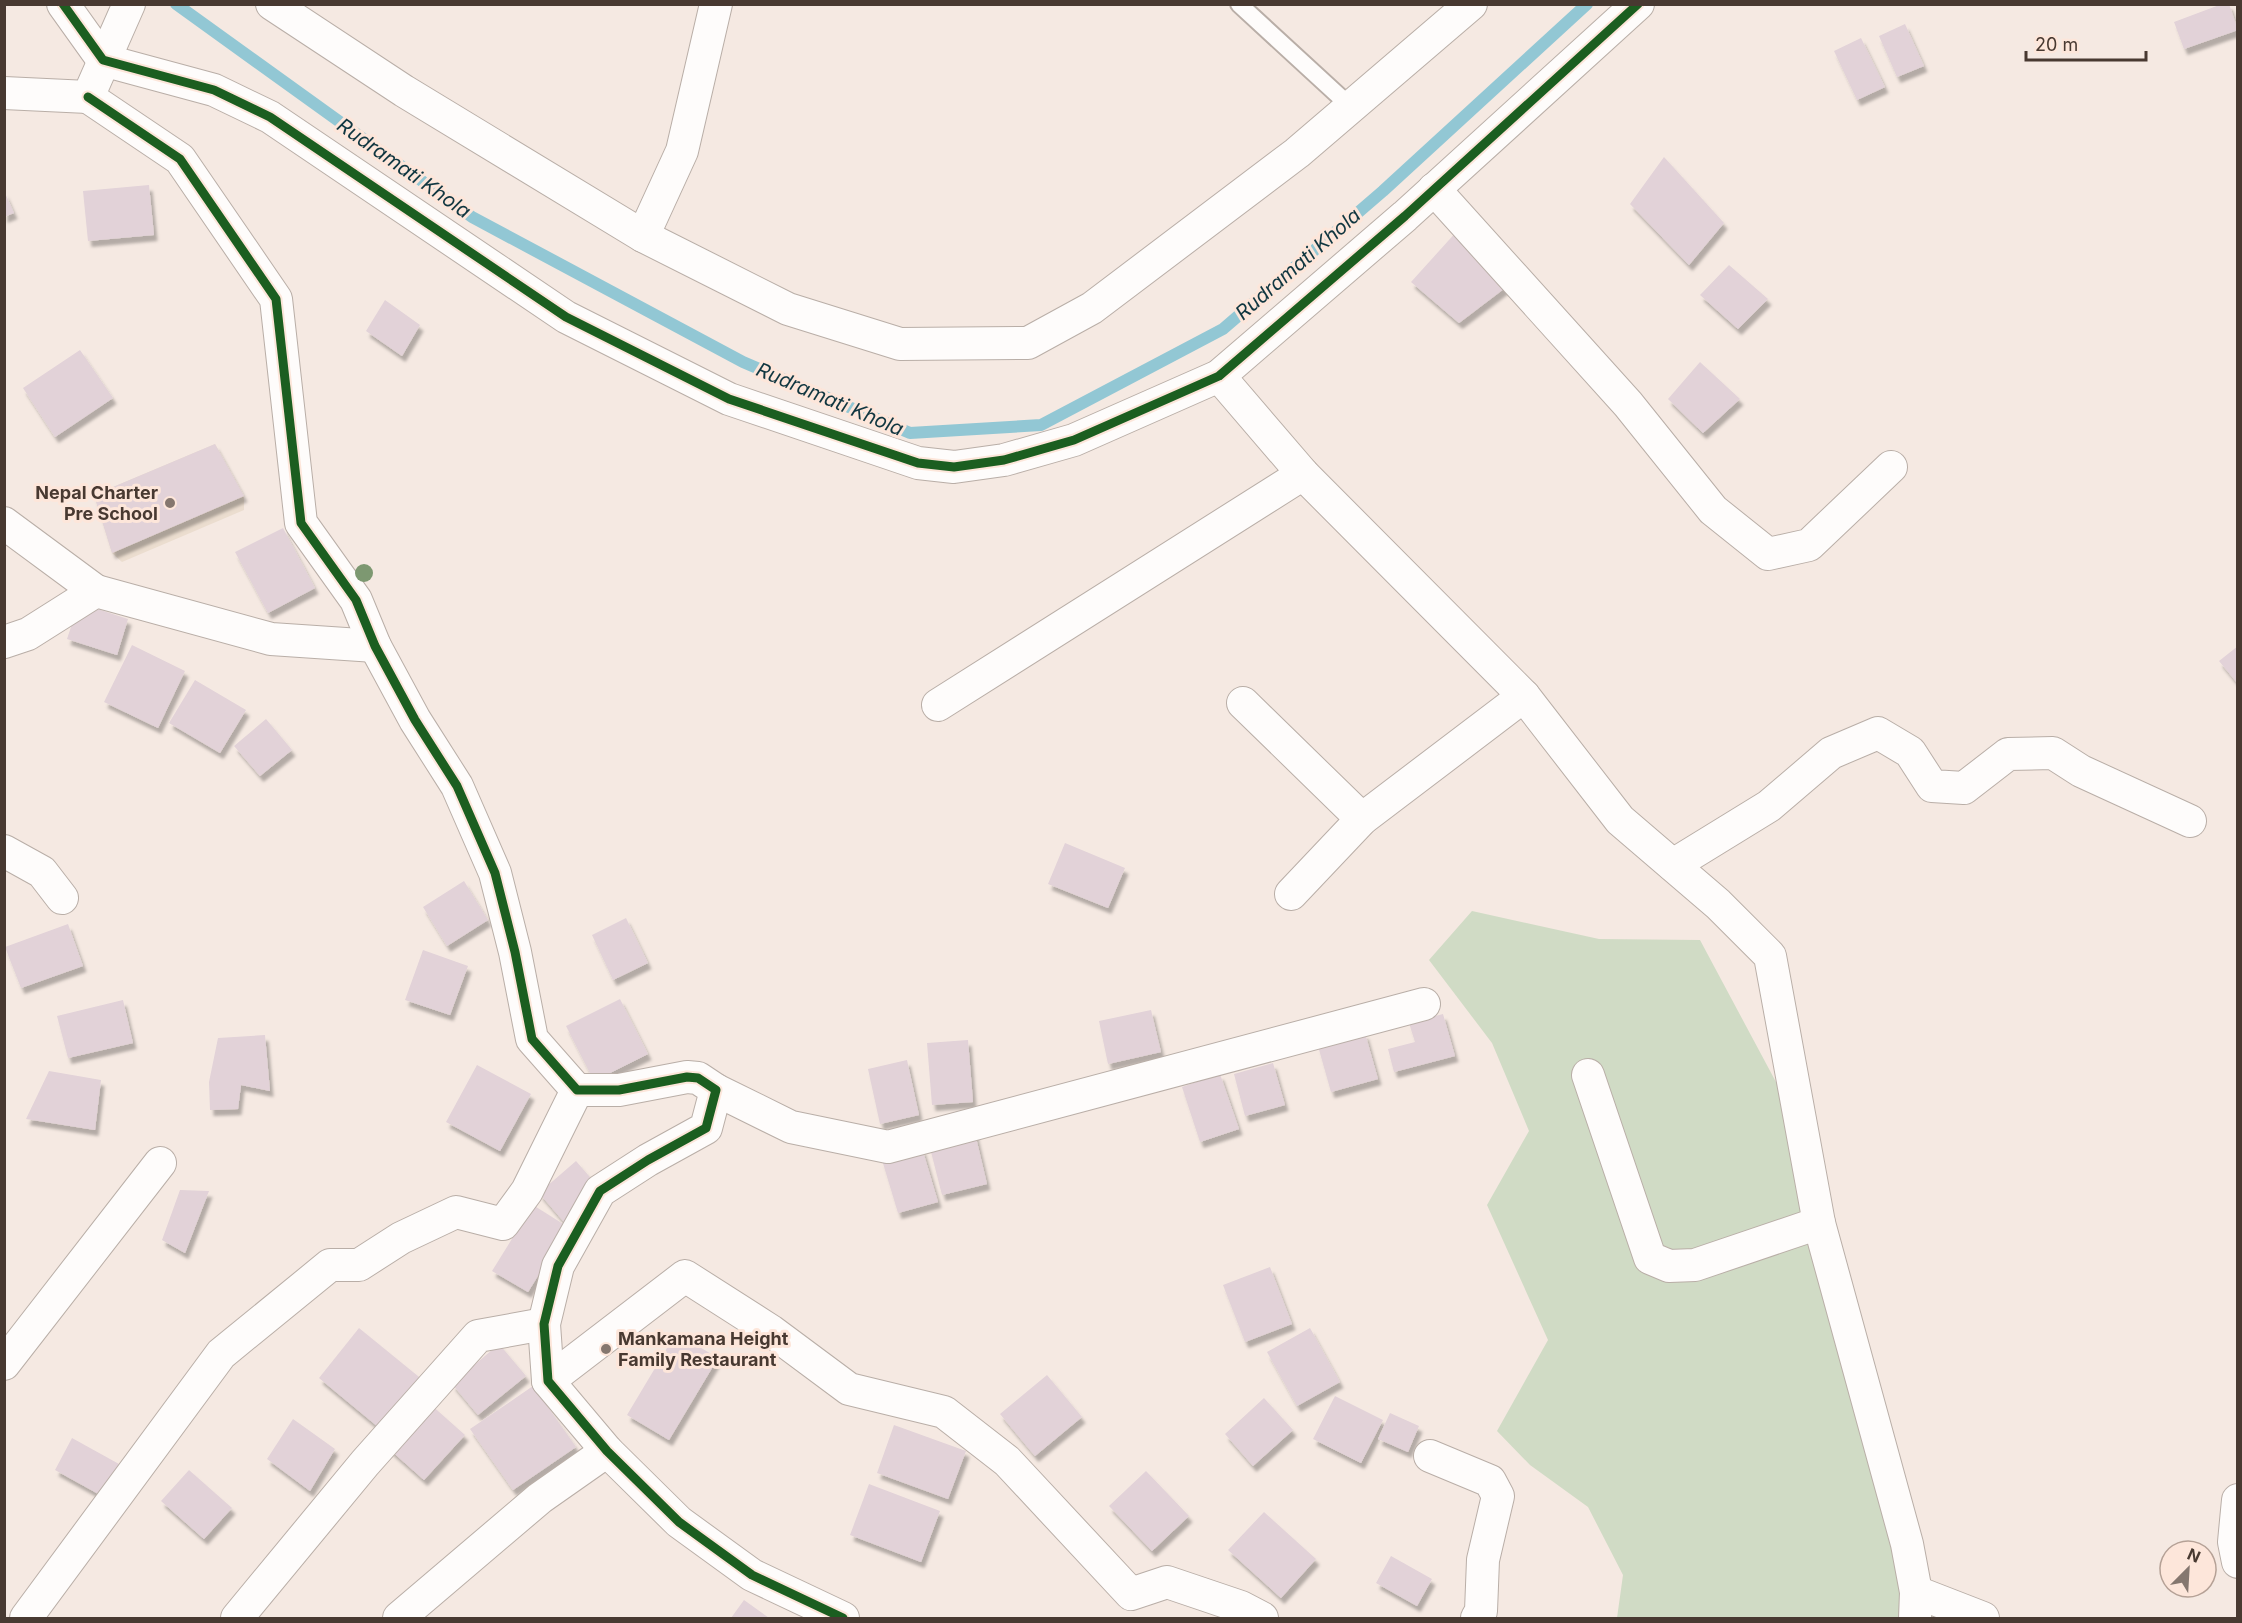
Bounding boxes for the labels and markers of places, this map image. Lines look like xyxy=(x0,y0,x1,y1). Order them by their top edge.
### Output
place label: Nepal Charter Pre School xyxy=(35,482,158,524)
marker: Nepal Charter Pre School xyxy=(163,496,177,510)
place label: Mankamana Height Family Restaurant xyxy=(618,1328,789,1370)
marker: Mankamana Height Family Restaurant xyxy=(599,1342,613,1356)

